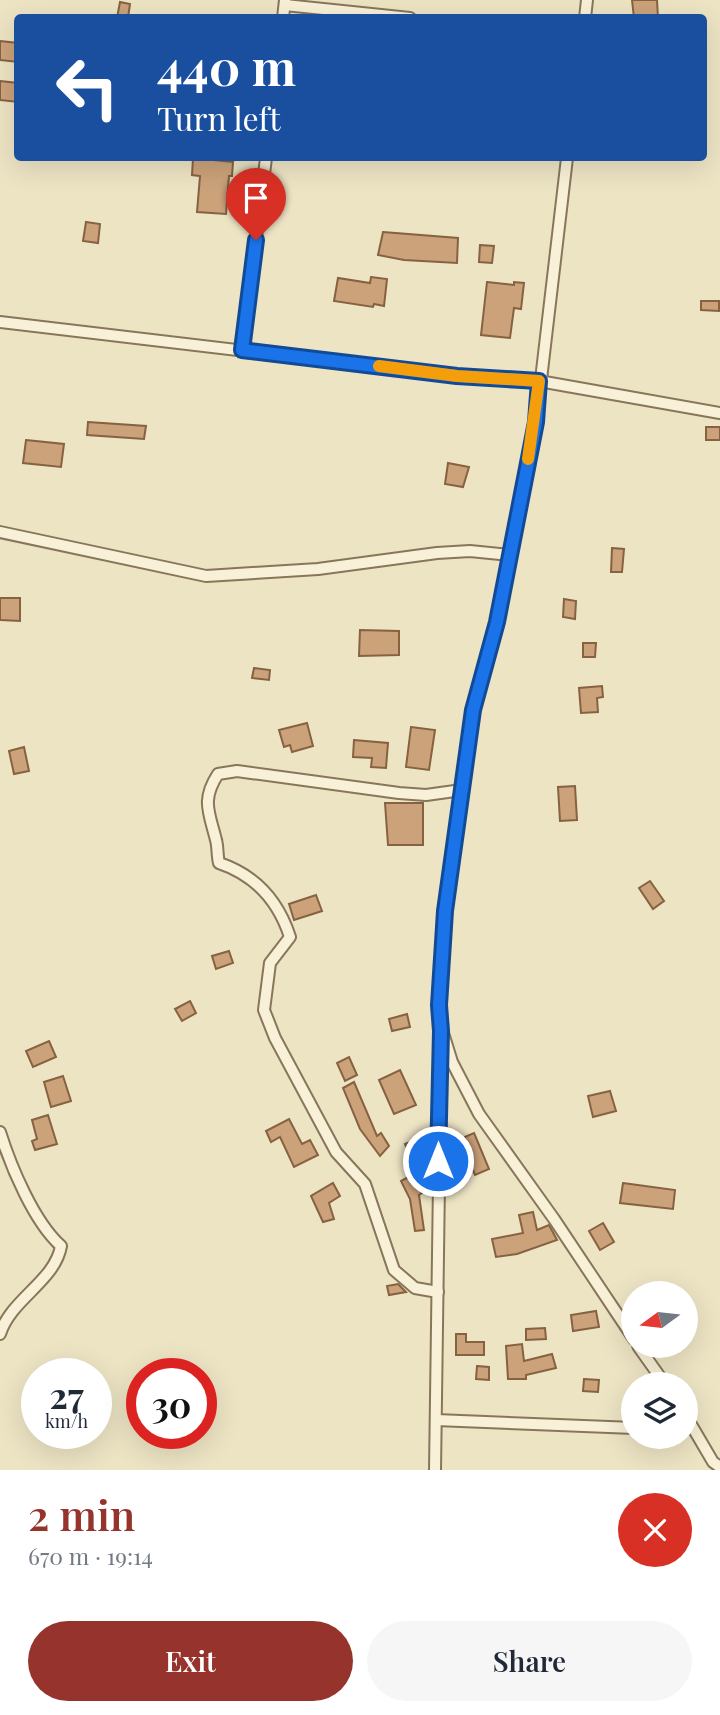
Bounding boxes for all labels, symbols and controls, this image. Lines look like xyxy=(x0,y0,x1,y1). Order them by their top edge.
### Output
text: 440 m xyxy=(157,33,296,98)
icon: left xyxy=(42,42,133,133)
text: Turn left xyxy=(157,96,281,139)
pin xyxy=(226,168,286,240)
icon: arrive xyxy=(237,179,275,217)
position arrow xyxy=(401,1124,475,1198)
north arrow xyxy=(621,1281,698,1358)
map controls xyxy=(621,1281,698,1449)
speed limit sign: 30 xyxy=(126,1358,217,1449)
text: 27 xyxy=(49,1371,84,1418)
button: layers xyxy=(621,1372,698,1449)
text: km/h xyxy=(45,1409,88,1433)
text: 2 min xyxy=(28,1486,135,1542)
button: close xyxy=(618,1493,692,1567)
text: 670 m · 19:14 xyxy=(28,1540,153,1571)
button: Exit xyxy=(28,1621,353,1701)
button: Share xyxy=(367,1621,692,1701)

